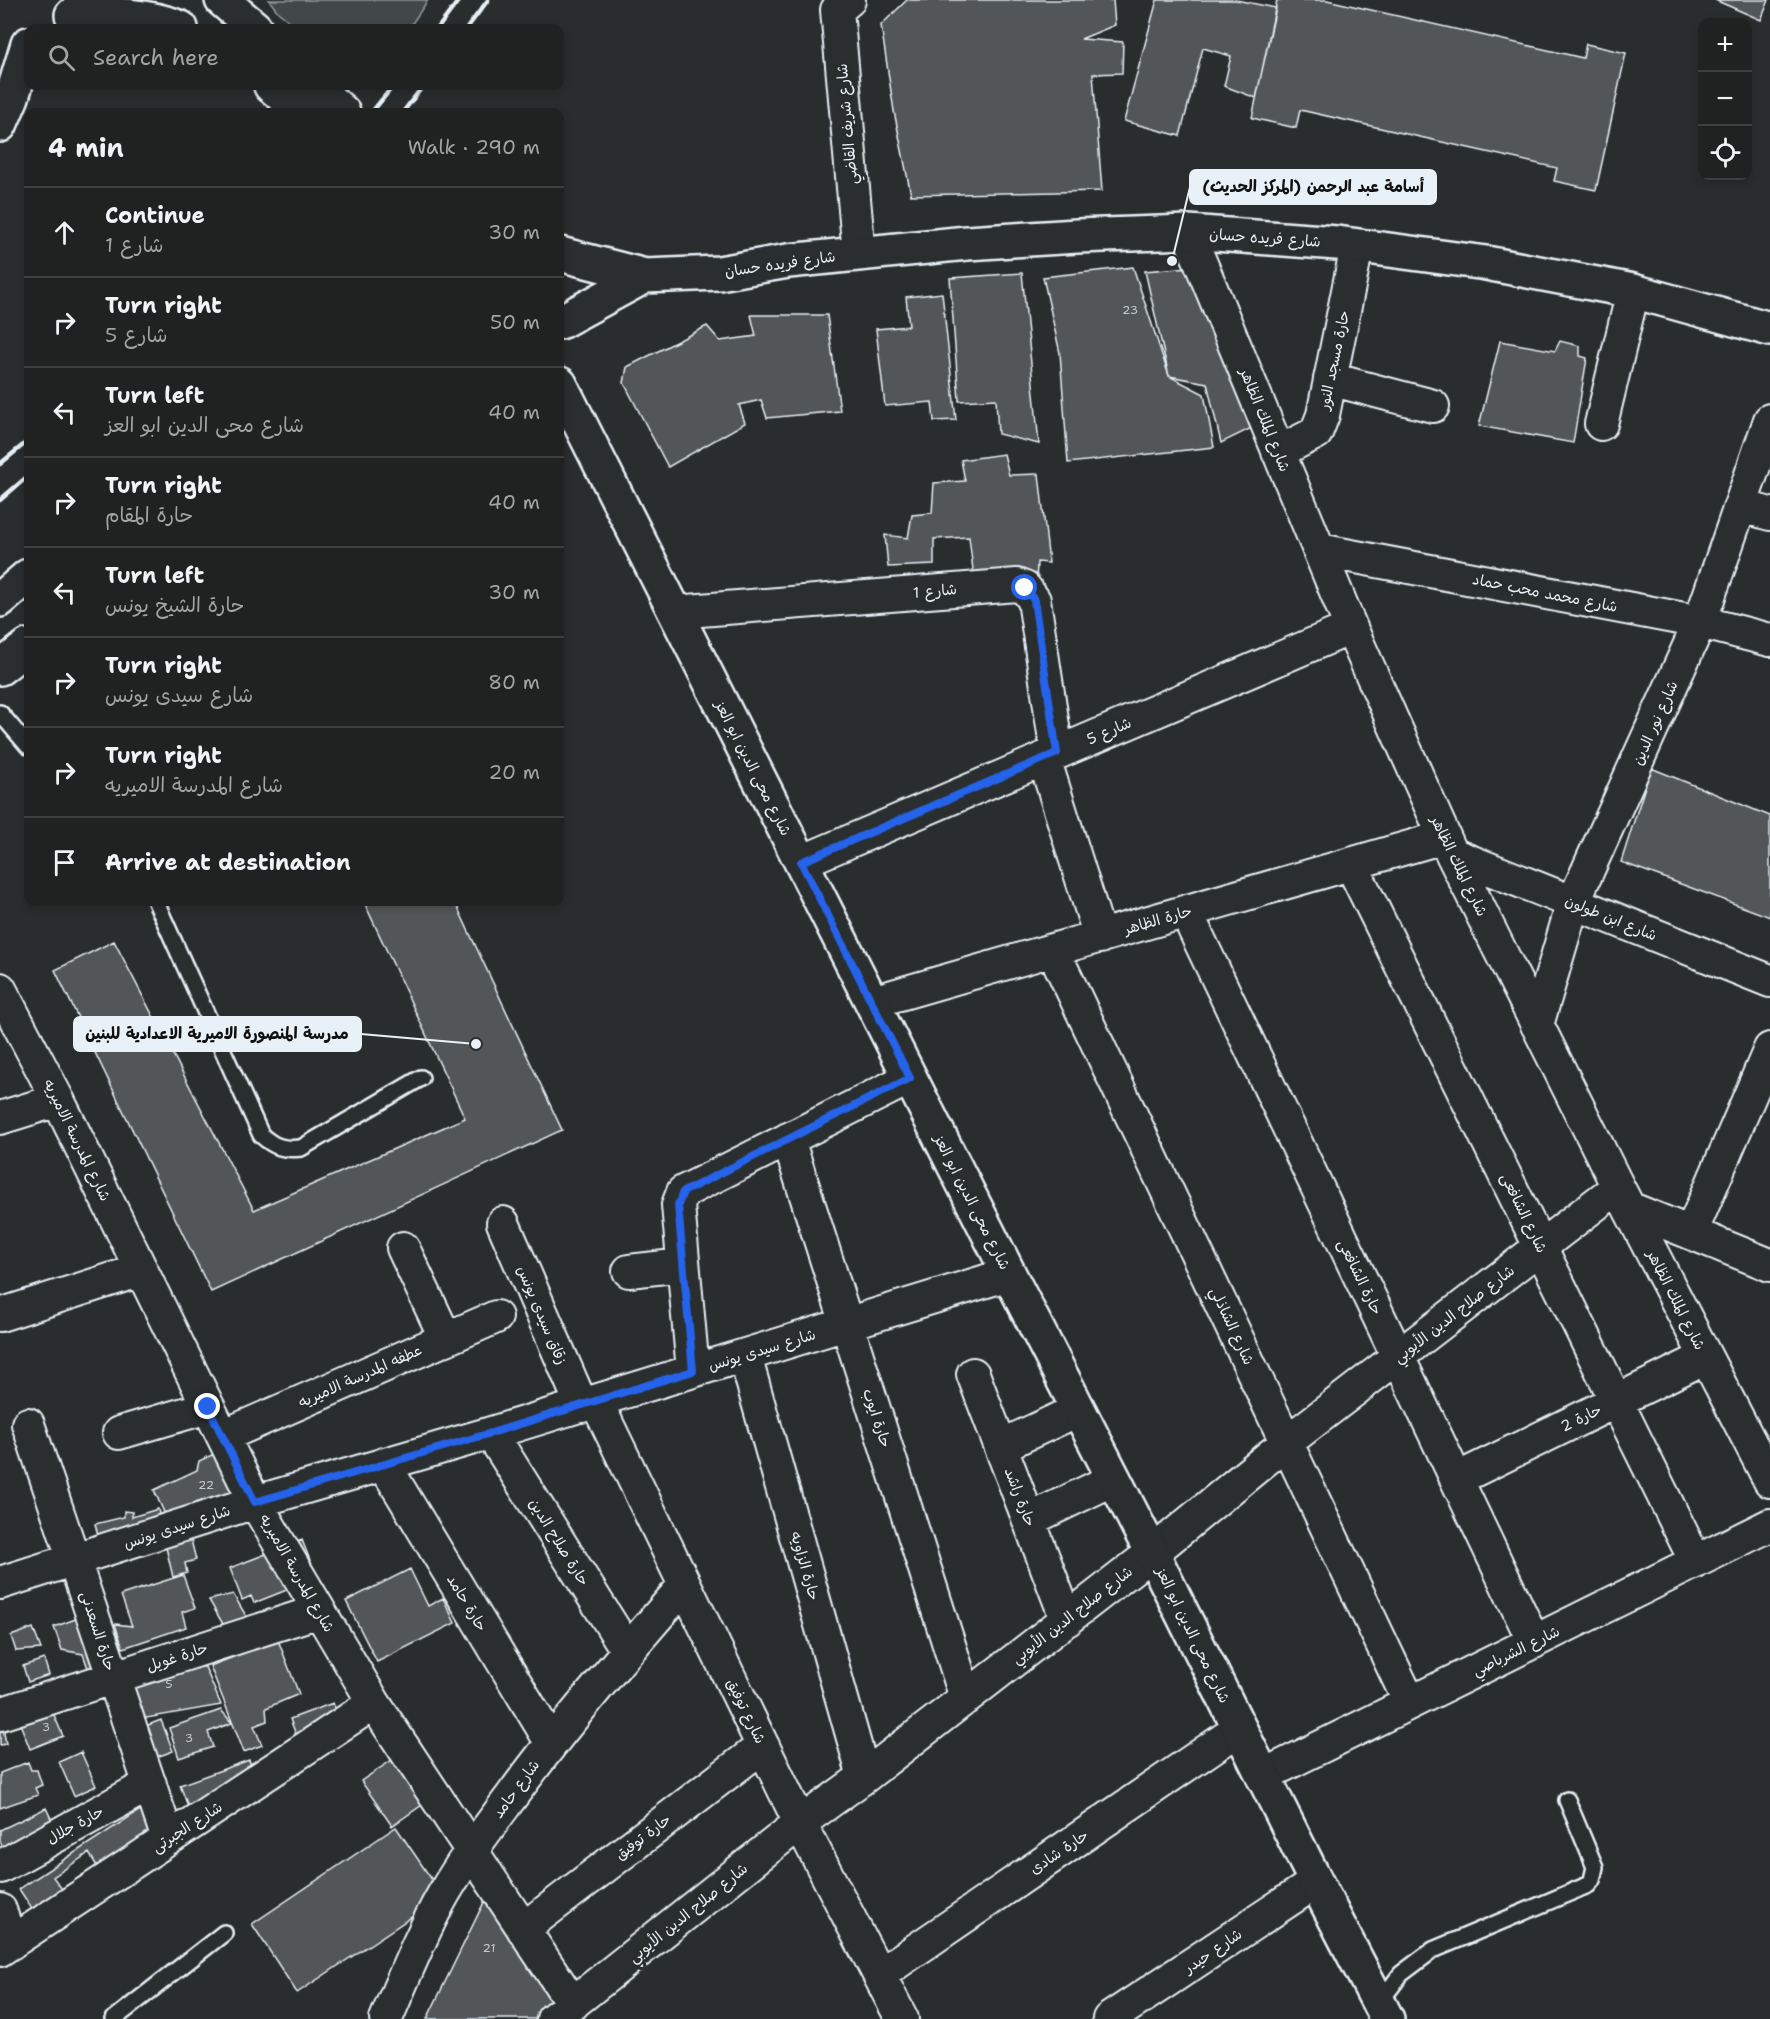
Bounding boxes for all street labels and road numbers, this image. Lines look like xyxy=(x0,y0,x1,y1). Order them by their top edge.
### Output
street label: شارع شريف القاضي xyxy=(832,62,865,185)
street label: شارع فريده حسان xyxy=(1209,224,1321,252)
street label: شارع فريده حسان xyxy=(723,246,837,282)
street label: حارة مسجد النور xyxy=(1314,308,1354,412)
street label: شارع الملك الظاهر xyxy=(1234,364,1295,475)
street label: شارع محمد محب حماد xyxy=(1471,569,1619,617)
street label: شارع 1 xyxy=(912,579,958,603)
street label: شارع نور الدين xyxy=(1627,678,1683,768)
street label: شارع محى الدين ابو العز xyxy=(709,695,796,839)
street label: شارع 5 xyxy=(1084,713,1134,749)
street label: شارع الملك الظاهر xyxy=(1425,811,1492,920)
street label: شارع ابن طولون xyxy=(1562,890,1660,946)
street label: حارة الظاهر xyxy=(1120,901,1194,940)
street label: شارع المدرسة الاميريه xyxy=(39,1076,115,1204)
street label: شارع محى الدين ابو العز xyxy=(928,1129,1015,1273)
street label: شارع الشافعى xyxy=(1496,1170,1552,1256)
street label: حارة الشافعى xyxy=(1333,1236,1387,1318)
street label: شارع الملك الظاهر xyxy=(1641,1245,1710,1353)
street label: شارع صلاح الدين الأيوبي xyxy=(1389,1260,1521,1370)
street label: زقاق سيدى يونس xyxy=(512,1263,572,1367)
street label: شارع الشاذلي xyxy=(1203,1284,1259,1369)
street label: شارع سيدى يونس xyxy=(706,1324,818,1376)
street label: عطفه المدرسة الاميريه xyxy=(295,1340,425,1412)
street label: حارة ايوب xyxy=(858,1386,896,1450)
street label: حارة 2 xyxy=(1557,1400,1605,1436)
street label: حارة راشد xyxy=(1000,1465,1040,1529)
street label: حارة صلاح الدين xyxy=(524,1495,594,1589)
street label: شارع سيدى يونس xyxy=(121,1500,233,1554)
street label: شارع المدرسة الاميريه xyxy=(255,1510,339,1636)
street label: حارة الزاويه xyxy=(786,1529,824,1603)
street label: شارع صلاح الدين الأيوبي xyxy=(1007,1561,1139,1671)
street label: شارع محى الدين ابو العز xyxy=(1150,1562,1235,1706)
street label: حارة حامد xyxy=(442,1571,492,1635)
street label: حارة السعدنى xyxy=(76,1589,120,1673)
street label: شارع الشرباصي xyxy=(1469,1621,1565,1684)
street label: حارة غويل xyxy=(144,1638,210,1676)
street label: شارع توفيق xyxy=(722,1675,770,1747)
street label: شارع حامد xyxy=(488,1756,544,1822)
street label: شارع الجبرتى xyxy=(148,1797,226,1857)
street label: حارة جلال xyxy=(43,1801,107,1849)
street label: حارة توفيق xyxy=(611,1809,675,1865)
street label: حارة شادى xyxy=(1026,1825,1092,1879)
street label: شارع صلاح الدين الأيوبي xyxy=(624,1859,754,1970)
street label: شارع حيدر xyxy=(1179,1924,1246,1978)

